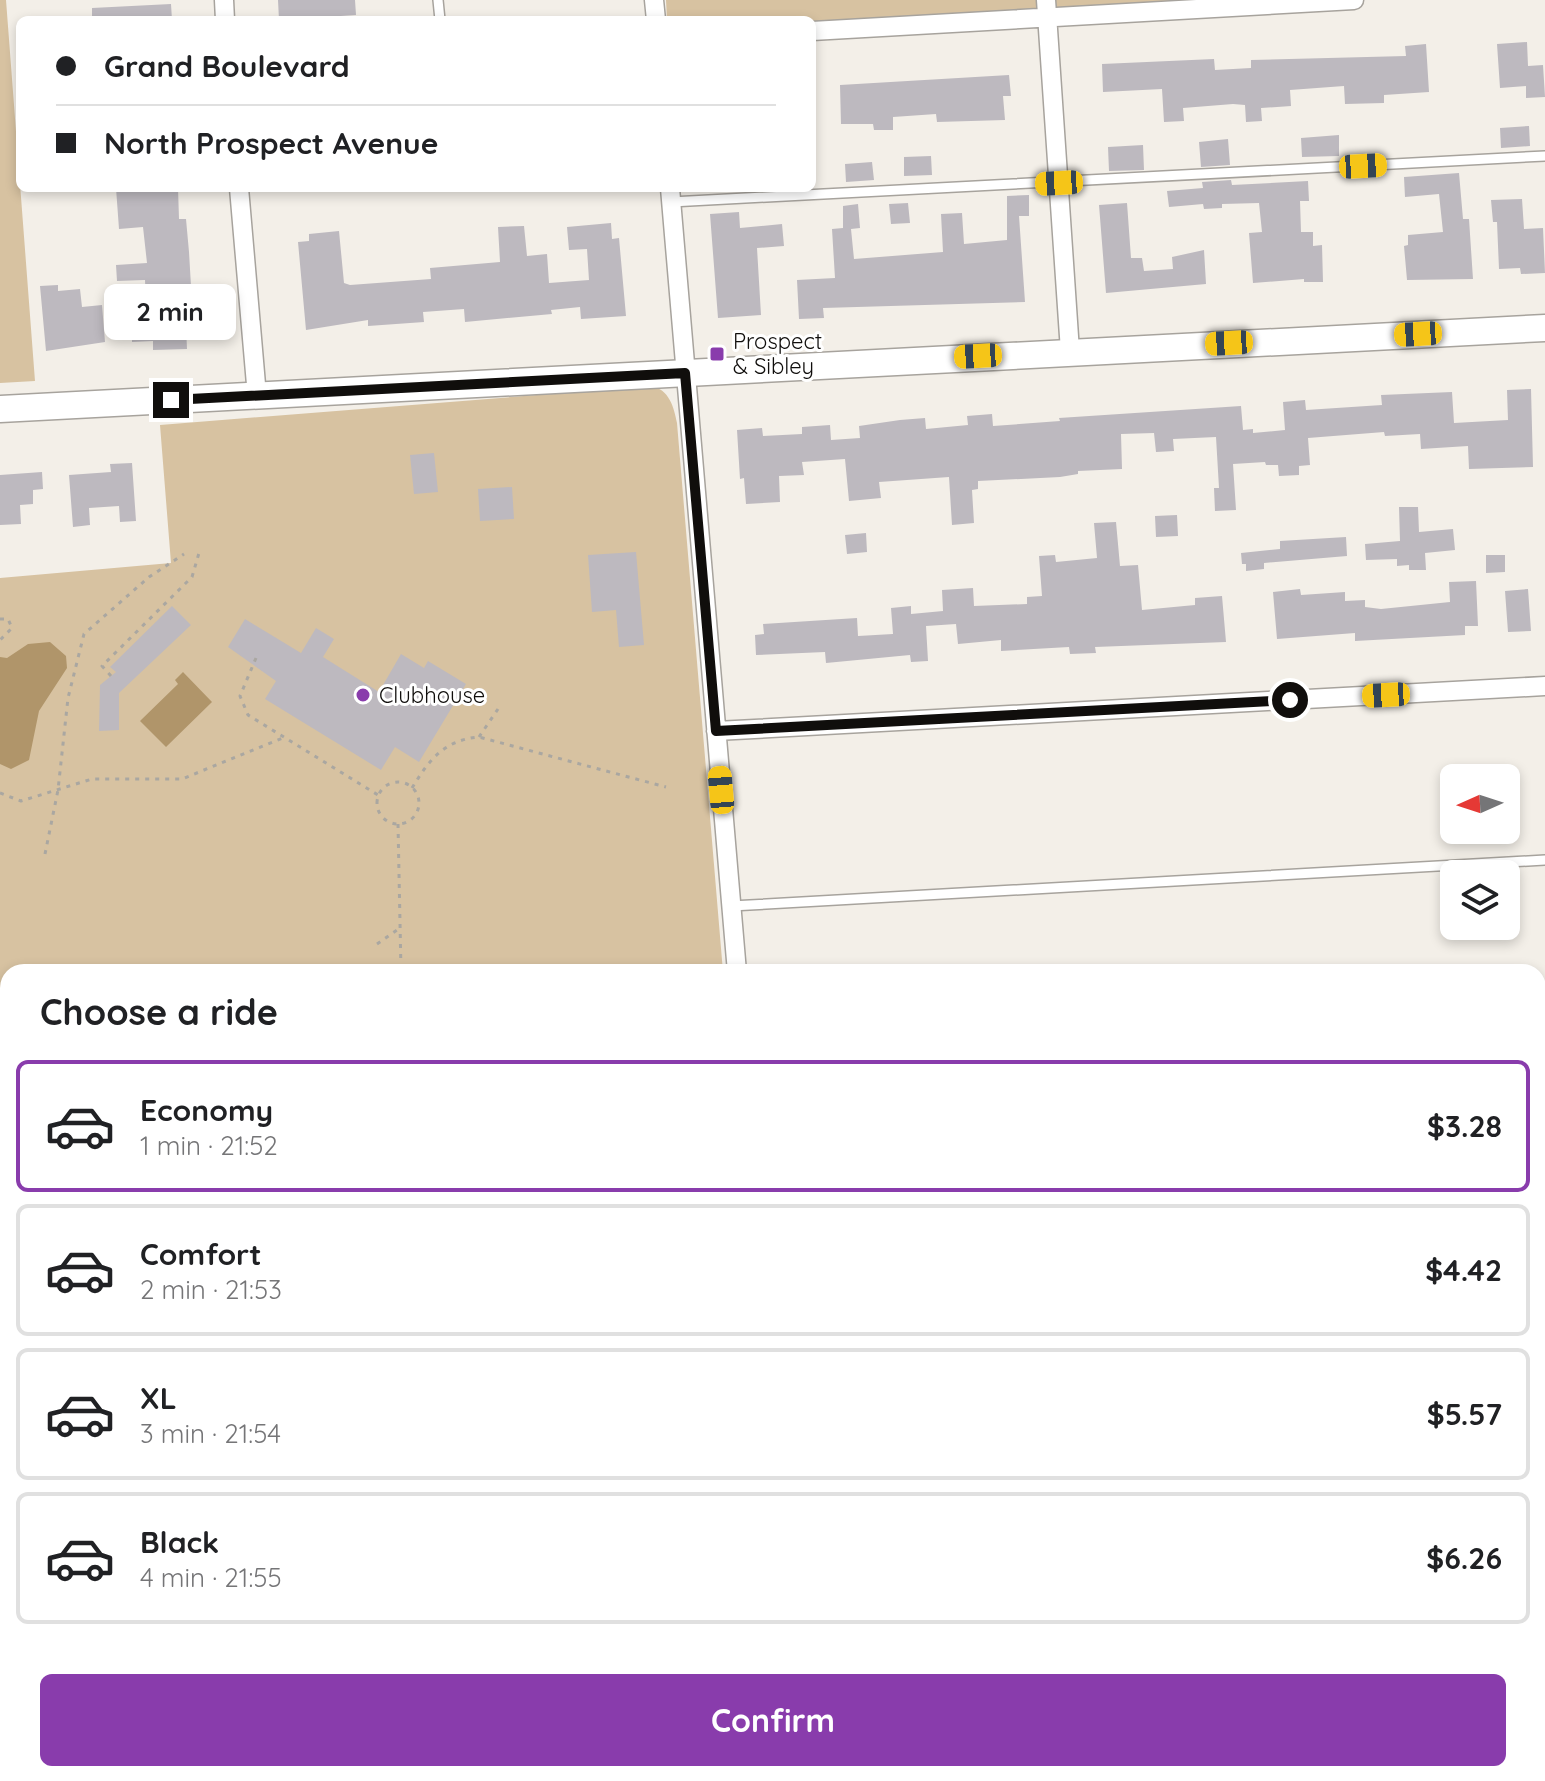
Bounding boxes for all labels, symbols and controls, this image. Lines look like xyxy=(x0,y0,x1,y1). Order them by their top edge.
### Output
text: Grand Boulevard xyxy=(104,47,350,85)
text: North Prospect Avenue xyxy=(104,124,438,162)
car xyxy=(1338,153,1388,179)
car xyxy=(1034,170,1084,196)
callout: 2 min xyxy=(105,284,237,340)
text: 2 min xyxy=(136,295,204,328)
car xyxy=(1393,321,1443,347)
place label: Prospect & Sibley xyxy=(733,327,822,380)
car xyxy=(1204,330,1254,356)
car xyxy=(953,343,1003,369)
marker: Prospect & Sibley xyxy=(708,345,726,363)
route end xyxy=(153,382,189,418)
place label: Clubhouse xyxy=(379,681,485,709)
route start xyxy=(1272,682,1308,718)
car xyxy=(1361,682,1411,708)
marker: Clubhouse xyxy=(354,686,372,704)
north arrow xyxy=(1440,764,1520,844)
map controls xyxy=(1440,764,1520,940)
car xyxy=(707,765,735,815)
button: layers xyxy=(1440,860,1520,940)
text: Choose a ride xyxy=(40,989,278,1034)
icon: car xyxy=(44,1090,116,1162)
text: Economy xyxy=(140,1091,273,1129)
text: $3.28 xyxy=(1427,1107,1502,1145)
text: 1 min · 21:52 xyxy=(140,1129,278,1162)
icon: car xyxy=(44,1234,116,1306)
text: Comfort xyxy=(140,1235,261,1273)
text: $4.42 xyxy=(1425,1251,1502,1289)
text: 2 min · 21:53 xyxy=(140,1273,282,1306)
icon: car xyxy=(44,1378,116,1450)
text: XL xyxy=(140,1379,177,1417)
text: $5.57 xyxy=(1427,1395,1502,1433)
text: 3 min · 21:54 xyxy=(140,1417,281,1450)
icon: car xyxy=(44,1522,116,1594)
text: Black xyxy=(140,1523,219,1561)
text: $6.26 xyxy=(1426,1539,1502,1577)
text: 4 min · 21:55 xyxy=(140,1561,282,1594)
button: Confirm xyxy=(40,1674,1506,1766)

